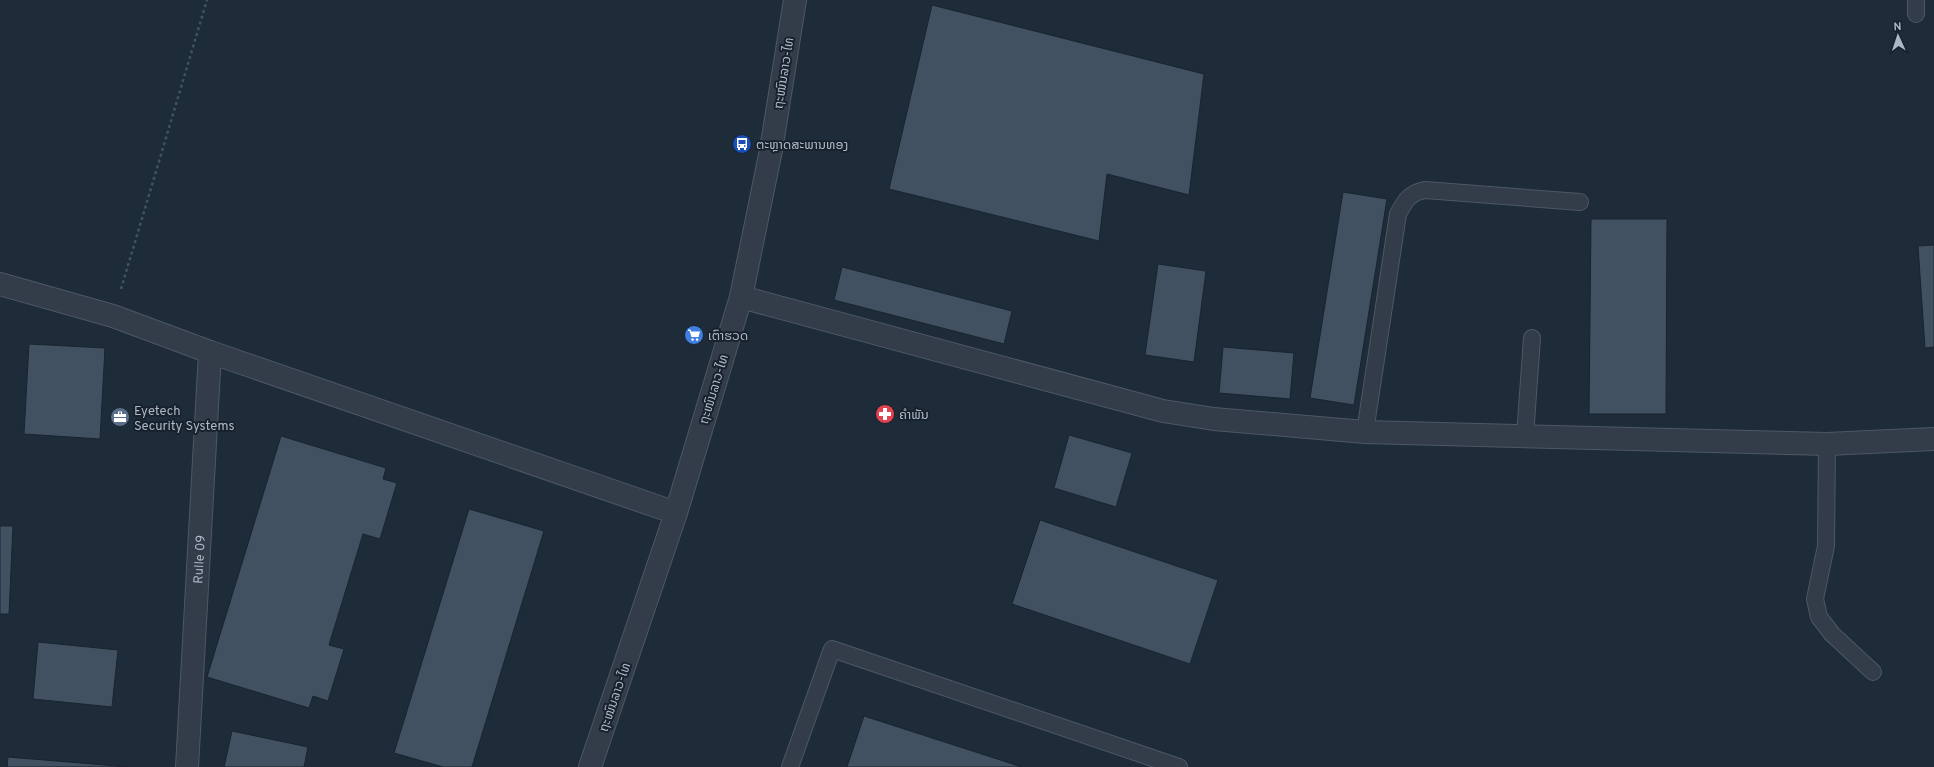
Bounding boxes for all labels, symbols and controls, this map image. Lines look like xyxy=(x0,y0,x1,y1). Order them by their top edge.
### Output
north arrow xyxy=(1878,16,1918,56)
text: N xyxy=(1893,20,1902,34)
street label: ຖະໜົນລາວ-ໄທ xyxy=(771,36,799,110)
bus stop icon: ຕະຫຼາດສະພານທອງ xyxy=(731,133,753,155)
place label: ຕະຫຼາດສະພານທອງ xyxy=(756,138,848,154)
supermarket icon: ເຕົາຮວດ xyxy=(683,324,705,346)
place label: ເຕົາຮວດ xyxy=(708,329,748,345)
street label: ຖະໜົນລາວ-ໄທ xyxy=(697,353,733,426)
pharmacy icon: ຄໍາພັນ xyxy=(874,403,896,425)
place label: Eyetech Security Systems xyxy=(134,404,235,435)
office icon: Eyetech Security Systems xyxy=(109,406,131,428)
place label: ຄໍາພັນ xyxy=(899,408,929,424)
street label: Rulle 09 xyxy=(191,535,210,584)
street label: ຖະໜົນລາວ-ໄທ xyxy=(597,661,635,734)

